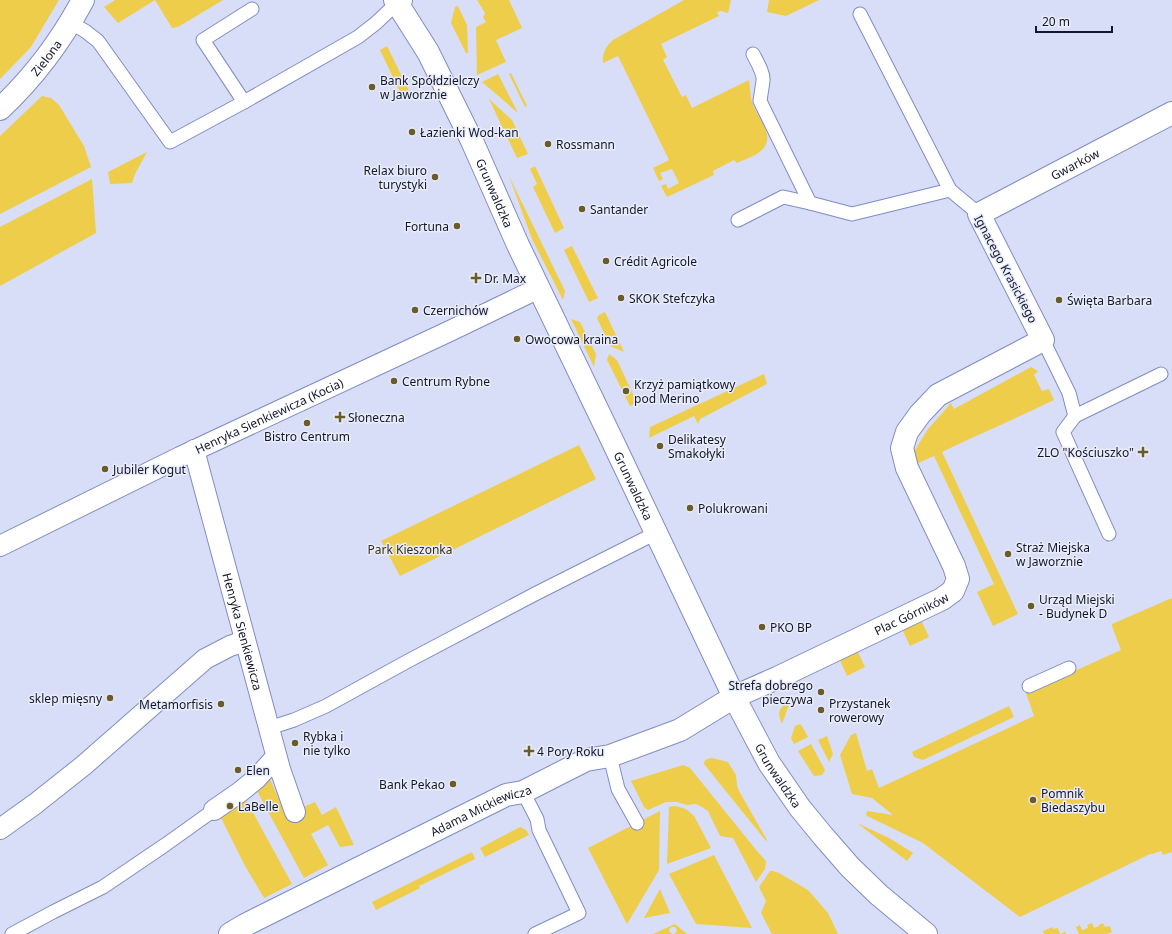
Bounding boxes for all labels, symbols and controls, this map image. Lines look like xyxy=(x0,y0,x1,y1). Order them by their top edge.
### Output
scale bar xyxy=(1036,8,1112,34)
text: 20 m xyxy=(1042,13,1070,30)
street label: Zielona xyxy=(27,36,65,79)
place label: Bank Spółdzielczy w Jaworznie xyxy=(380,72,480,103)
marker: Bank Spółdzielczy w Jaworznie xyxy=(367,82,377,92)
place label: Łazienki Wod-kan xyxy=(420,124,519,141)
marker: Łazienki Wod-kan xyxy=(407,127,417,137)
place label: Rossmann xyxy=(556,136,615,153)
marker: Rossmann xyxy=(543,139,553,149)
street label: Gwarków xyxy=(1048,144,1103,184)
street label: Grunwaldzka xyxy=(472,156,518,230)
place label: Relax biuro turystyki xyxy=(364,162,427,193)
marker: Relax biuro turystyki xyxy=(430,172,440,182)
place label: Santander xyxy=(590,201,648,218)
marker: Santander xyxy=(577,204,587,214)
street label: Ignacego Krasickiego xyxy=(970,212,1042,326)
place label: Fortuna xyxy=(405,218,449,235)
marker: Fortuna xyxy=(452,221,462,231)
place label: Crédit Agricole xyxy=(614,253,697,270)
marker: Crédit Agricole xyxy=(601,256,611,266)
place label: Dr. Max xyxy=(484,270,527,287)
marker: Dr. Max xyxy=(471,273,481,283)
place label: SKOK Stefczyka xyxy=(629,290,715,307)
place label: Święta Barbara xyxy=(1067,292,1152,309)
marker: SKOK Stefczyka xyxy=(616,293,626,303)
marker: Święta Barbara xyxy=(1054,295,1064,305)
place label: Czernichów xyxy=(423,302,489,319)
marker: Czernichów xyxy=(410,305,420,315)
place label: Owocowa kraina xyxy=(525,331,618,348)
marker: Owocowa kraina xyxy=(512,334,522,344)
street label: Henryka Sienkiewicza (Kocia) xyxy=(192,373,346,457)
place label: Centrum Rybne xyxy=(402,373,490,390)
marker: Centrum Rybne xyxy=(389,376,399,386)
place label: Krzyż pamiątkowy pod Merino xyxy=(634,376,736,407)
marker: Krzyż pamiątkowy pod Merino xyxy=(621,386,631,396)
place label: Słoneczna xyxy=(348,409,405,426)
marker: Słoneczna xyxy=(335,412,345,422)
marker: Bistro Centrum xyxy=(302,418,312,428)
place label: Bistro Centrum xyxy=(264,428,350,445)
place label: Delikatesy Smakołyki xyxy=(668,431,727,462)
marker: Delikatesy Smakołyki xyxy=(655,441,665,451)
place label: ZLO "Kościuszko" xyxy=(1037,444,1134,461)
marker: ZLO "Kościuszko" xyxy=(1137,446,1149,458)
street label: Grunwaldzka xyxy=(610,449,657,523)
place label: Jubiler Kogut xyxy=(112,461,187,478)
marker: Jubiler Kogut xyxy=(100,464,110,474)
place label: Polukrowani xyxy=(698,500,768,517)
marker: Polukrowani xyxy=(685,503,695,513)
place label: Straż Miejska w Jaworznie xyxy=(1016,539,1090,570)
park label: Park Kieszonka xyxy=(368,541,452,558)
marker: Straż Miejska w Jaworznie xyxy=(1003,549,1013,559)
street label: Henryka Sienkiewicza xyxy=(219,571,267,692)
street label: Plac Górników xyxy=(871,588,952,639)
place label: Urząd Miejski - Budynek D xyxy=(1039,591,1115,622)
marker: Urząd Miejski - Budynek D xyxy=(1026,601,1036,611)
place label: PKO BP xyxy=(770,619,812,636)
marker: PKO BP xyxy=(757,622,767,632)
place label: Strefa dobrego pieczywa xyxy=(728,677,813,708)
marker: Strefa dobrego pieczywa xyxy=(816,687,826,697)
place label: sklep mięsny xyxy=(29,690,103,707)
marker: sklep mięsny xyxy=(105,693,115,703)
place label: Przystanek rowerowy xyxy=(829,695,891,726)
place label: Metamorfisis xyxy=(139,696,213,713)
marker: Metamorfisis xyxy=(216,699,226,709)
marker: Przystanek rowerowy xyxy=(816,705,826,715)
place label: Rybka i nie tylko xyxy=(303,728,351,759)
marker: Rybka i nie tylko xyxy=(290,738,300,748)
street label: Grunwaldzka xyxy=(751,740,806,811)
place label: 4 Pory Roku xyxy=(537,743,604,760)
marker: 4 Pory Roku xyxy=(524,746,534,756)
place label: Elen xyxy=(246,762,270,779)
marker: Elen xyxy=(233,765,243,775)
place label: Bank Pekao xyxy=(379,776,445,793)
marker: Bank Pekao xyxy=(448,779,458,789)
street label: Adama Mickiewicza xyxy=(427,781,534,840)
place label: Pomnik Biedaszybu xyxy=(1041,785,1105,816)
marker: Pomnik Biedaszybu xyxy=(1028,795,1038,805)
place label: LaBelle xyxy=(238,798,279,815)
marker: LaBelle xyxy=(225,801,235,811)

